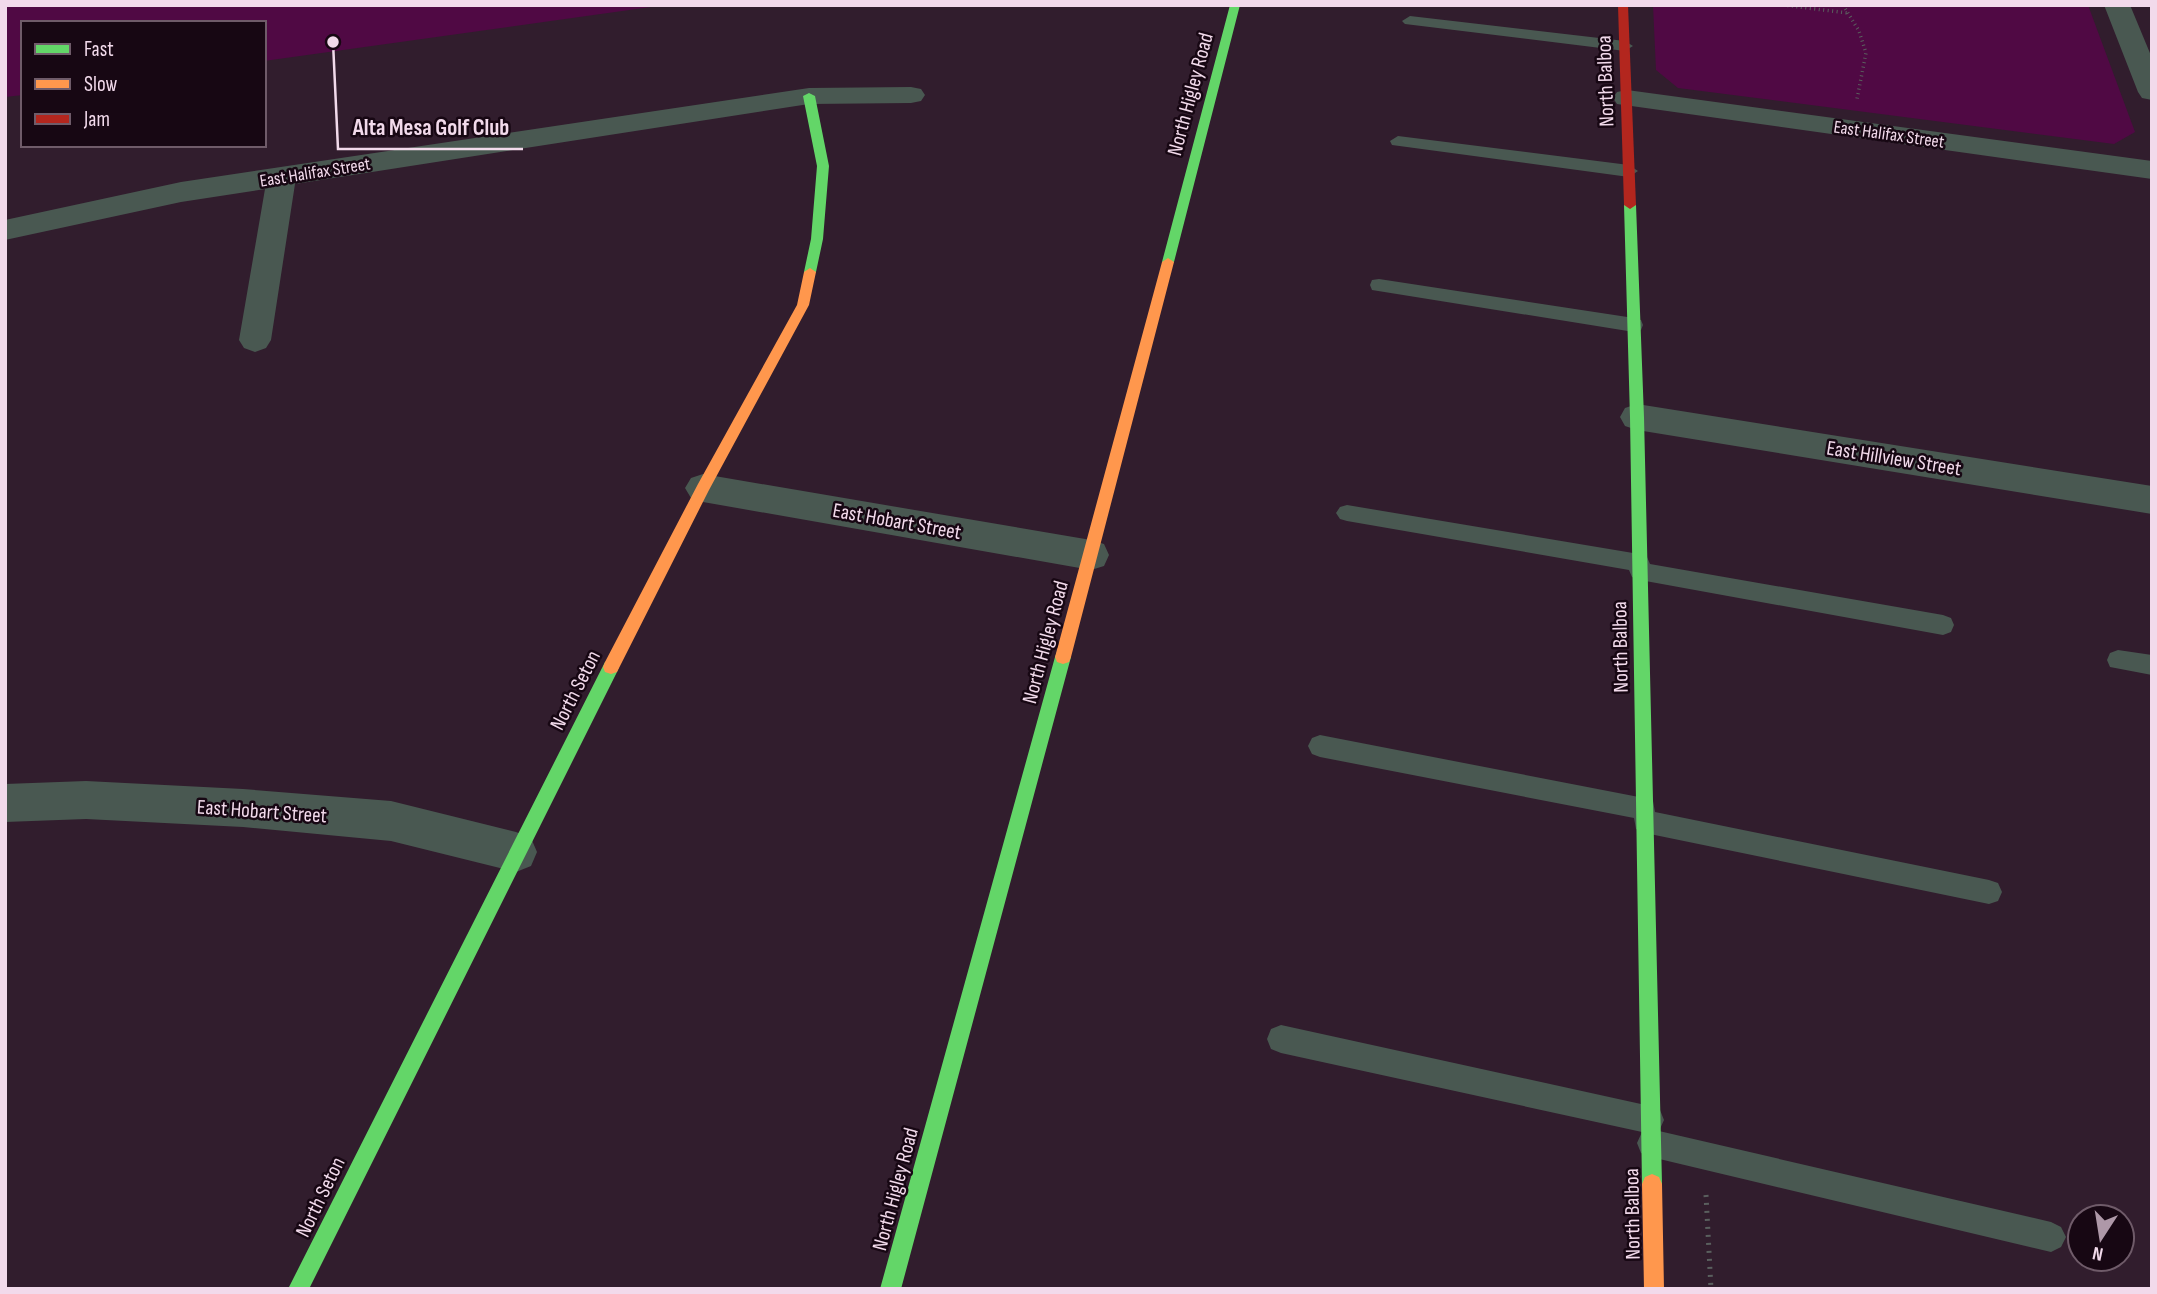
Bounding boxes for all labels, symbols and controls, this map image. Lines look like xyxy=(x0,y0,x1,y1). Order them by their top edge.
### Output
legend xyxy=(21,21,266,147)
street label: North Higley Road xyxy=(1162,30,1219,158)
street label: North Balboa xyxy=(1591,35,1620,127)
text: Fast xyxy=(84,37,114,62)
text: Slow xyxy=(84,72,118,97)
callout: Alta Mesa Golf Club xyxy=(338,105,523,149)
text: Jam xyxy=(83,107,110,132)
text: Alta Mesa Golf Club xyxy=(352,114,509,142)
street label: East Halifax Street xyxy=(1832,116,1946,153)
street label: East Halifax Street xyxy=(258,153,372,192)
street label: East Hillview Street xyxy=(1825,436,1963,481)
street label: East Hobart Street xyxy=(831,498,963,545)
street label: North Higley Road xyxy=(1017,578,1074,706)
street label: North Balboa xyxy=(1607,601,1634,693)
street label: North Seton xyxy=(545,646,606,734)
street label: East Hobart Street xyxy=(196,794,328,829)
street label: North Higley Road xyxy=(867,1125,924,1253)
street label: North Seton xyxy=(290,1153,350,1241)
street label: North Balboa xyxy=(1619,1168,1646,1260)
north arrow xyxy=(2066,1203,2136,1273)
text: N xyxy=(2090,1241,2105,1265)

